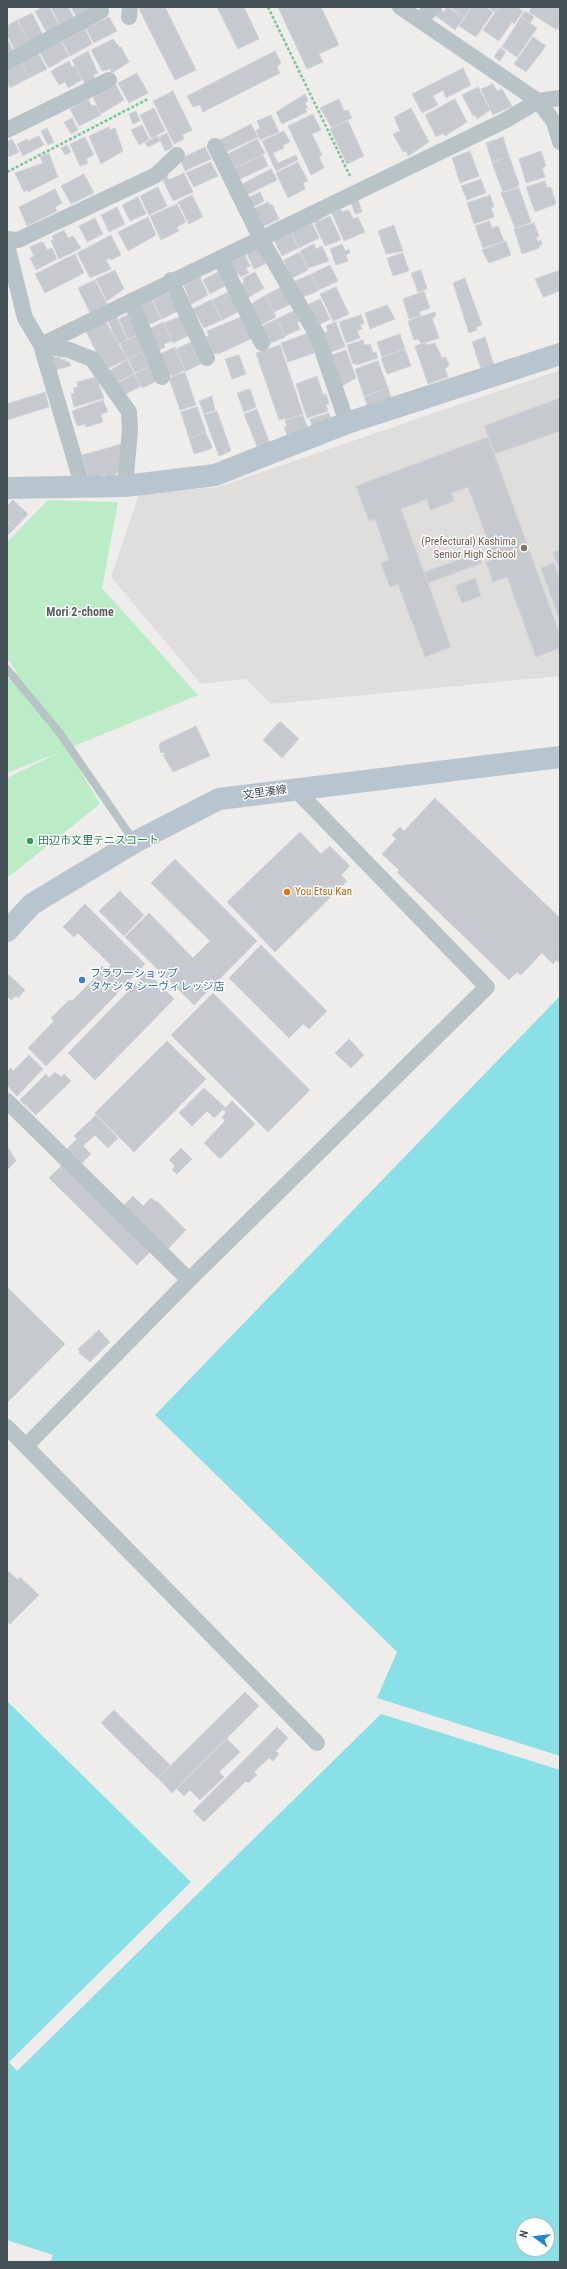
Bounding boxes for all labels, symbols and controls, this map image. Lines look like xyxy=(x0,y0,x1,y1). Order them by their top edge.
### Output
place label: (Prefectural) Kashima Senior High School xyxy=(421,535,516,561)
marker: (Prefectural) Kashima Senior High School xyxy=(519,543,529,553)
district label: Mori 2-chome xyxy=(46,606,114,620)
street label: 文里湊線 xyxy=(242,783,288,803)
place label: 田辺市文里テニスコート xyxy=(38,834,159,848)
marker: 田辺市文里テニスコート xyxy=(25,836,35,846)
place label: You Etsu Kan xyxy=(295,885,352,899)
marker: You Etsu Kan xyxy=(282,887,292,897)
place label: フラワーショップ タケシタ シーヴィレッジ店 xyxy=(90,967,225,993)
marker: フラワーショップ タケシタ シーヴィレッジ店 xyxy=(77,975,87,985)
north arrow xyxy=(515,2217,555,2257)
text: N xyxy=(517,2229,531,2239)

